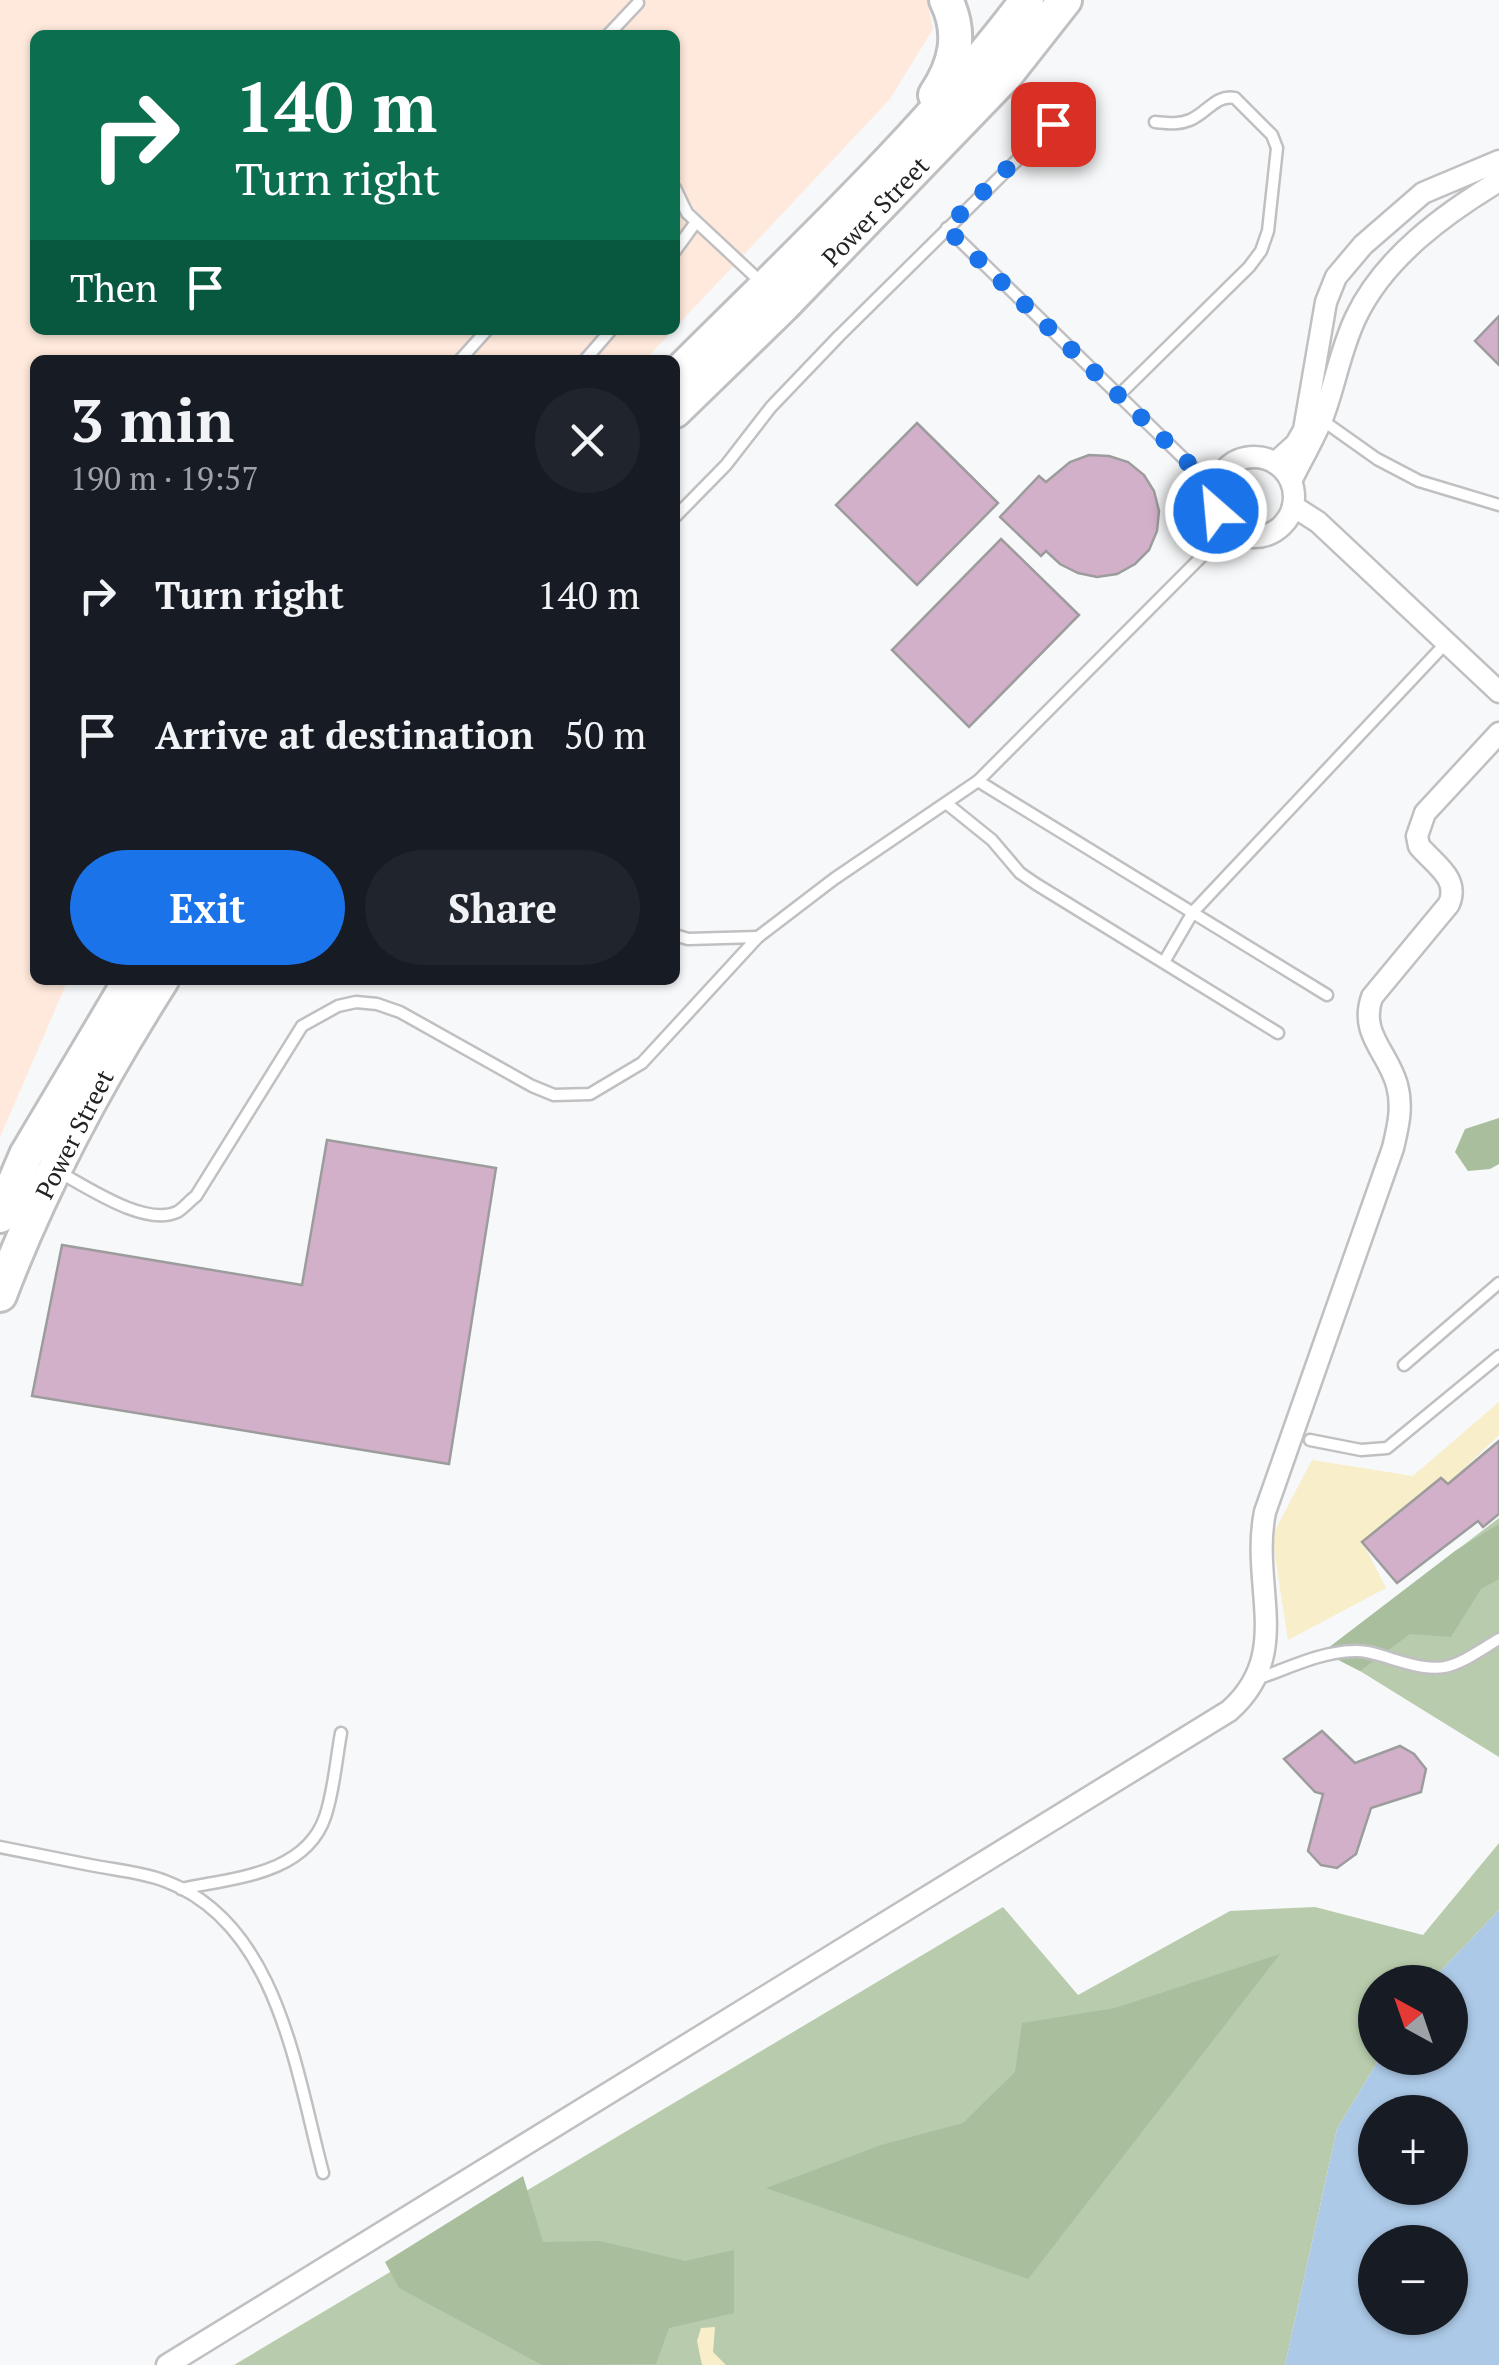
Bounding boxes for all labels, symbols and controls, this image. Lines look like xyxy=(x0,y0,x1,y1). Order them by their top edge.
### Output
text: 140 m xyxy=(235,59,437,152)
icon: right xyxy=(70,70,200,200)
pin xyxy=(1011,82,1096,167)
icon: arrive xyxy=(1026,97,1081,152)
text: Turn right xyxy=(235,148,440,208)
street label: Power Street xyxy=(814,149,936,273)
icon: arrive xyxy=(178,260,233,315)
text: Then xyxy=(70,263,158,313)
text: 3 min xyxy=(70,380,234,459)
button: close xyxy=(535,388,640,493)
text: 190 m · 19:57 xyxy=(70,457,258,499)
position arrow xyxy=(1164,459,1268,563)
icon: right xyxy=(70,568,125,623)
text: Turn right xyxy=(155,570,344,620)
text: 140 m xyxy=(537,570,640,620)
icon: arrive xyxy=(70,708,125,763)
text: Arrive at destination xyxy=(155,710,534,760)
text: 50 m xyxy=(564,710,646,760)
button: Exit xyxy=(70,850,345,965)
button: Share xyxy=(365,850,640,965)
street label: Power Street xyxy=(27,1064,121,1204)
north arrow xyxy=(1358,1965,1468,2075)
map controls xyxy=(1358,1965,1468,2335)
button: + xyxy=(1358,2095,1468,2205)
button: − xyxy=(1358,2225,1468,2335)

